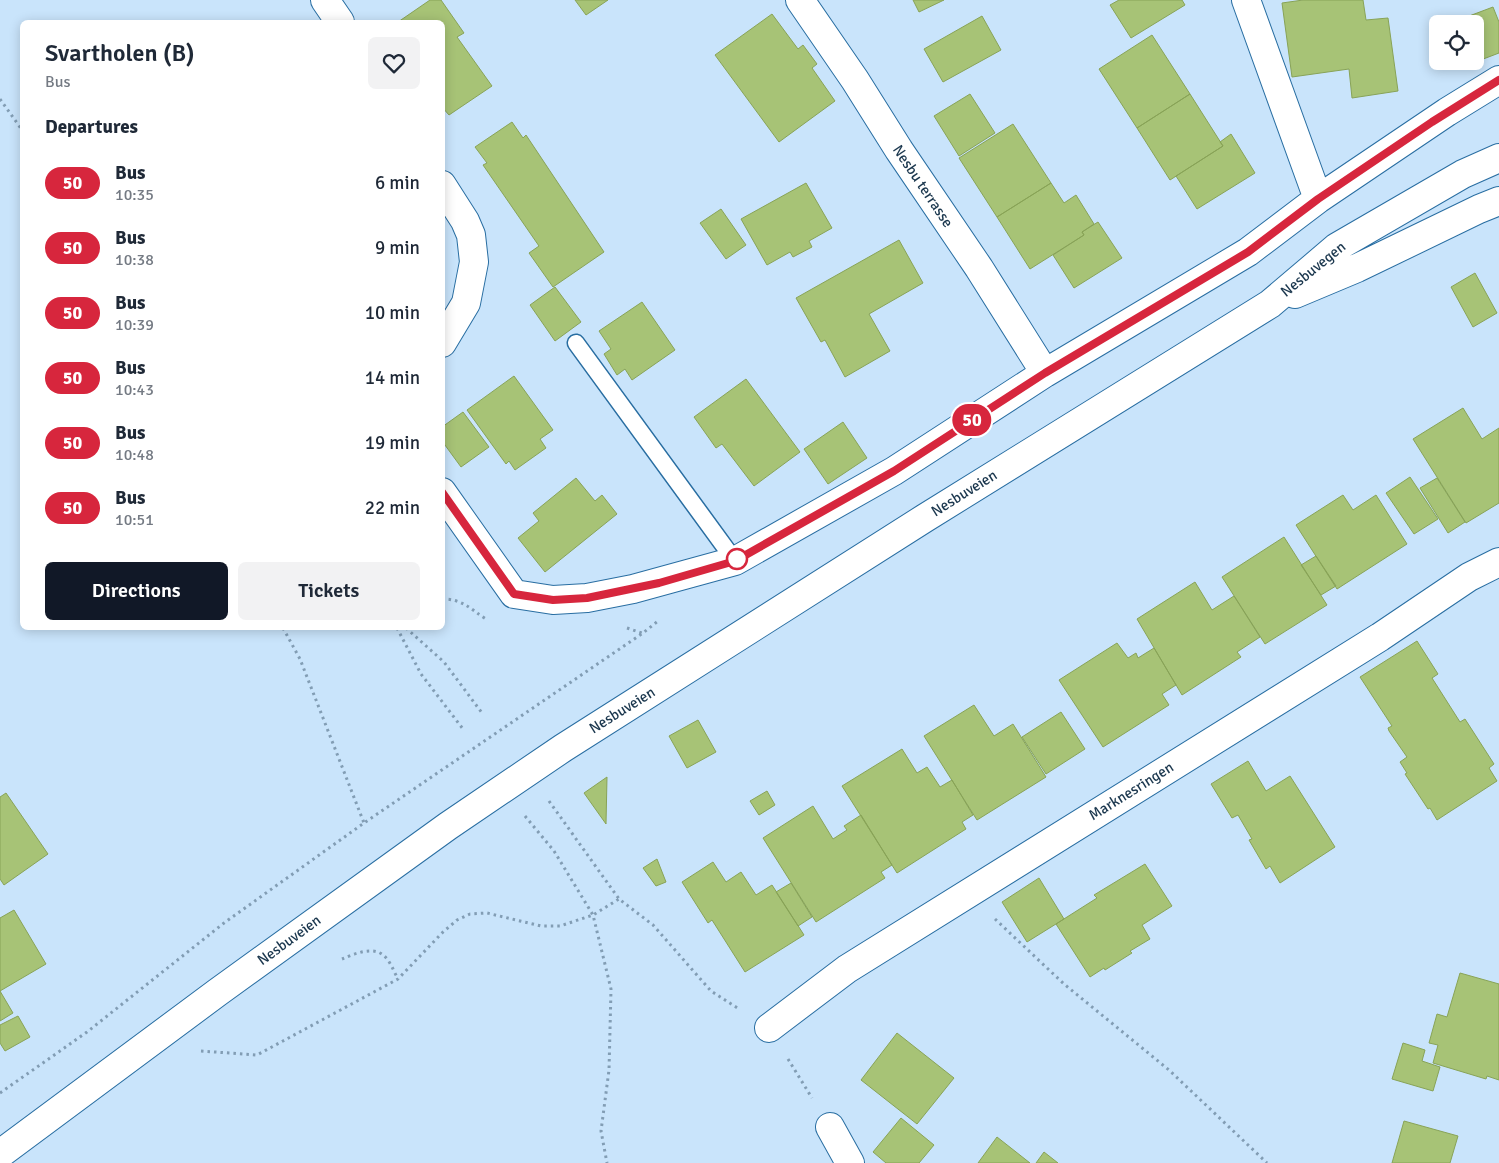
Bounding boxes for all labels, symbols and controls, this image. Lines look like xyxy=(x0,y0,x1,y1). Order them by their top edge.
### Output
map controls xyxy=(1429,15,1484,70)
button: locate xyxy=(1429,15,1484,70)
button: heart xyxy=(368,37,420,89)
text: Svartholen (B) xyxy=(45,38,195,68)
text: Bus xyxy=(45,72,70,92)
text: Departures xyxy=(45,115,138,139)
street label: Nesbu terrasse xyxy=(889,141,957,231)
text: Bus xyxy=(115,161,146,185)
text: 6 min xyxy=(375,171,420,195)
text: 50 xyxy=(63,172,82,194)
text: 10:35 xyxy=(115,185,154,205)
text: Bus xyxy=(115,226,146,250)
text: 9 min xyxy=(375,236,420,260)
text: 50 xyxy=(63,237,82,259)
street label: Nesbuvegen xyxy=(1277,237,1349,301)
text: 10:38 xyxy=(115,250,154,270)
text: Bus xyxy=(115,291,146,315)
text: 10 min xyxy=(365,301,420,325)
text: 50 xyxy=(63,302,82,324)
text: 10:39 xyxy=(115,315,154,335)
text: Bus xyxy=(115,356,146,380)
text: 14 min xyxy=(365,366,420,390)
text: 50 xyxy=(63,367,82,389)
text: 10:43 xyxy=(115,380,154,400)
line badge: 50 xyxy=(950,404,994,436)
text: 50 xyxy=(962,409,982,431)
text: Bus xyxy=(115,421,146,445)
text: 19 min xyxy=(365,431,420,455)
text: 50 xyxy=(63,432,82,454)
text: 10:48 xyxy=(115,445,154,465)
street label: Nesbuveien xyxy=(928,466,1000,520)
text: Bus xyxy=(115,486,146,510)
text: 22 min xyxy=(365,496,420,520)
text: 50 xyxy=(63,497,82,519)
text: 10:51 xyxy=(115,510,154,530)
unlabelled marker xyxy=(726,548,748,570)
button: Directions xyxy=(45,562,228,620)
button: Tickets xyxy=(238,562,420,620)
street label: Nesbuveien xyxy=(586,683,658,737)
street label: Marknesringen xyxy=(1085,758,1177,824)
street label: Nesbuveien xyxy=(254,911,324,969)

